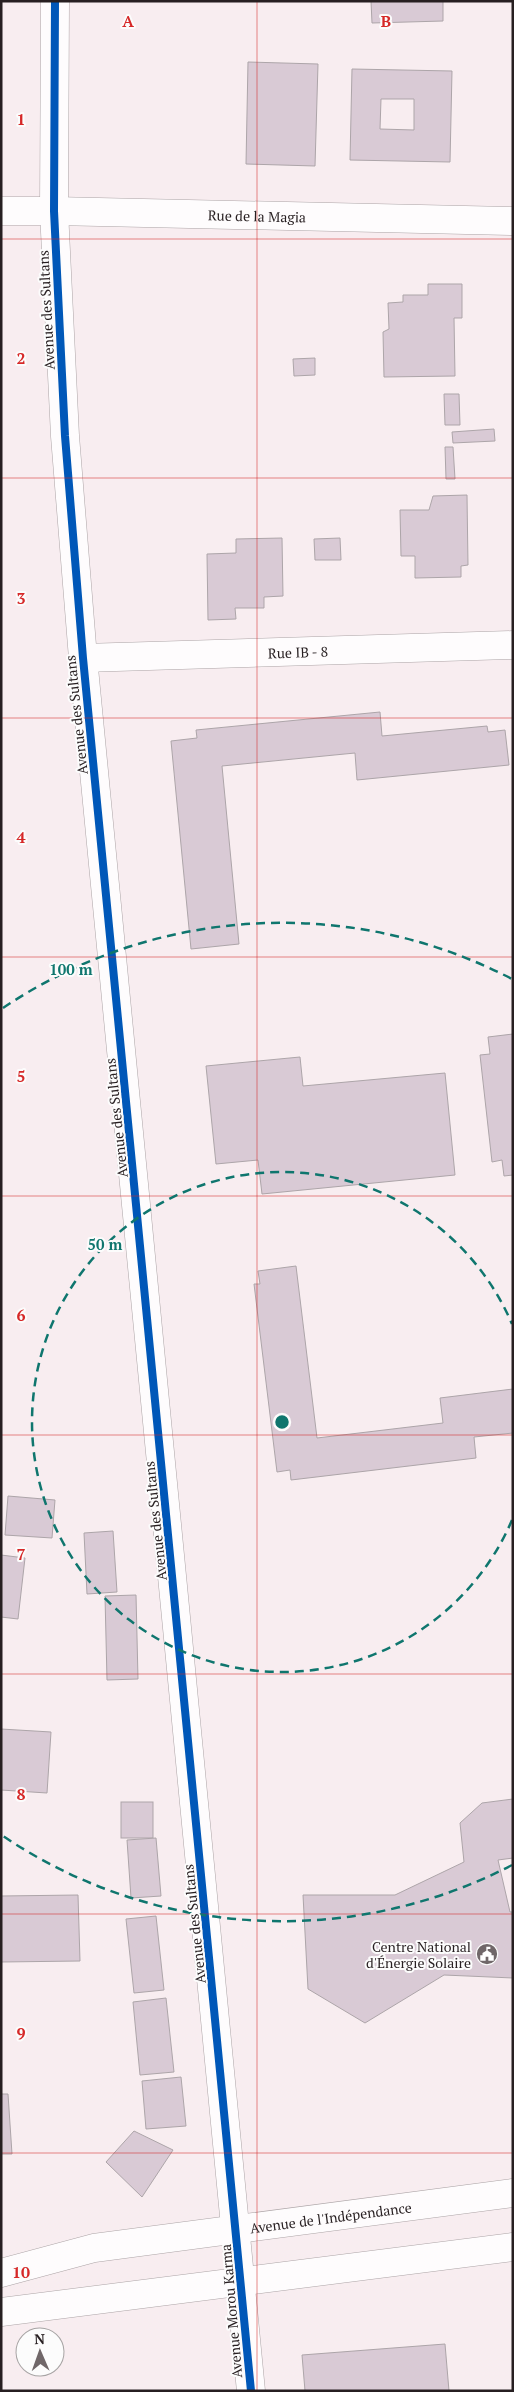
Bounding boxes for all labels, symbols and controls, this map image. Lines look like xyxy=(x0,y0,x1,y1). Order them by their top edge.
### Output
text: A xyxy=(122,10,134,32)
text: B xyxy=(381,10,391,32)
text: 1 xyxy=(16,108,26,130)
street label: Rue de la Magia xyxy=(208,205,306,226)
street label: Avenue des Sultans xyxy=(33,250,59,370)
text: 2 xyxy=(16,347,26,369)
text: 3 xyxy=(16,587,26,609)
street label: Rue IB - 8 xyxy=(268,641,328,662)
street label: Avenue des Sultans xyxy=(60,654,92,776)
text: 4 xyxy=(16,826,26,848)
text: 100 m xyxy=(49,959,93,979)
street label: Avenue des Sultans xyxy=(100,1057,132,1179)
text: 5 xyxy=(16,1065,26,1087)
text: 50 m xyxy=(88,1234,123,1254)
text: 6 xyxy=(16,1304,26,1326)
centre of rings xyxy=(273,1413,291,1431)
street label: Avenue des Sultans xyxy=(139,1460,171,1582)
text: 7 xyxy=(16,1543,26,1565)
text: 8 xyxy=(16,1783,26,1805)
street label: Avenue des Sultans xyxy=(178,1863,210,1985)
place label: Centre National d'Énergie Solaire xyxy=(366,1937,471,1972)
public building icon: Centre National d'Énergie Solaire xyxy=(475,1942,499,1966)
text: 9 xyxy=(16,2022,26,2044)
street label: Avenue de l'Indépendance xyxy=(249,2197,413,2237)
street label: Avenue Morou Karma xyxy=(216,2243,246,2379)
text: 10 xyxy=(12,2261,30,2283)
north arrow xyxy=(15,2327,65,2377)
text: N xyxy=(34,2329,46,2348)

